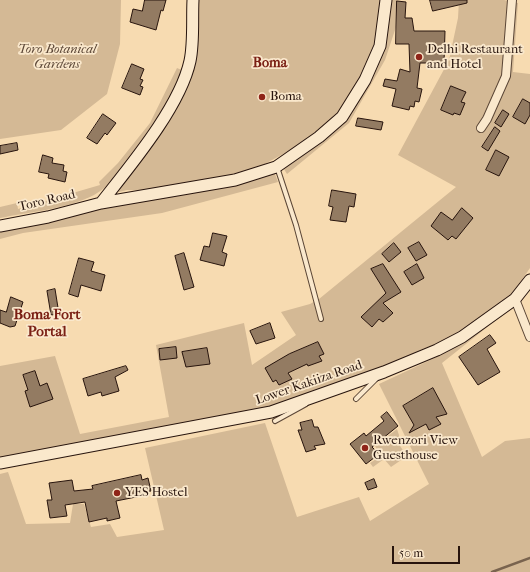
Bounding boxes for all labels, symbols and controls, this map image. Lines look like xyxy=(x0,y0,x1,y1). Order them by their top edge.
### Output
park label: Toro Botanical Gardens xyxy=(18,42,96,73)
place label: Delhi Restaurant and Hotel xyxy=(427,42,523,73)
marker: Delhi Restaurant and Hotel xyxy=(414,52,424,62)
district label: Boma xyxy=(253,56,287,72)
place label: Boma xyxy=(270,89,302,105)
marker: Boma xyxy=(257,92,267,102)
street label: Toro Road xyxy=(17,187,77,215)
district label: Boma Fort Portal xyxy=(13,306,81,341)
street label: Lower Kakiiza Road xyxy=(254,357,364,409)
place label: Rwenzori View Guesthouse xyxy=(373,433,458,464)
marker: Rwenzori View Guesthouse xyxy=(360,443,370,453)
place label: YES Hostel xyxy=(125,485,188,501)
marker: YES Hostel xyxy=(112,488,122,498)
scale bar xyxy=(394,538,462,564)
text: 50 m xyxy=(399,546,423,560)

